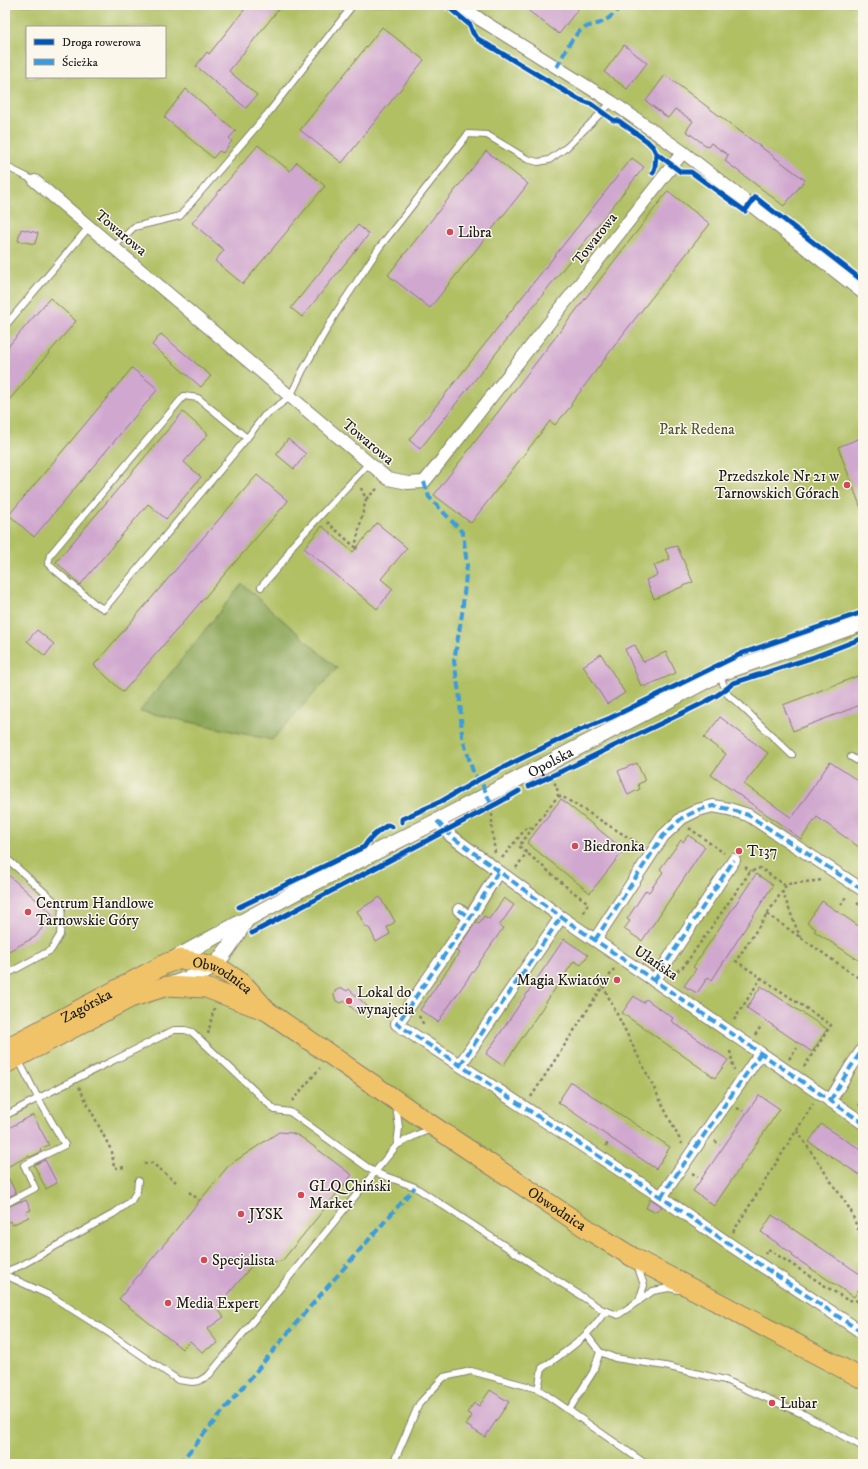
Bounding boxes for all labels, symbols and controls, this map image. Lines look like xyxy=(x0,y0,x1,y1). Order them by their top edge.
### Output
legend xyxy=(26,26,166,78)
text: Droga rowerowa xyxy=(62,35,142,50)
text: Ścieżka xyxy=(62,55,99,70)
street label: Towarowa xyxy=(91,206,151,261)
street label: Towarowa xyxy=(568,208,622,269)
place label: Libra xyxy=(458,223,492,242)
marker: Libra xyxy=(445,227,455,237)
street label: Towarowa xyxy=(338,415,398,470)
park label: Park Redena xyxy=(659,420,735,439)
place label: Przedszkole Nr 21 w Tarnowskich Górach xyxy=(715,467,839,503)
marker: Przedszkole Nr 21 w Tarnowskich Górach xyxy=(842,480,852,490)
street label: Opolska xyxy=(524,742,577,782)
place label: Biedronka xyxy=(583,837,645,856)
marker: Biedronka xyxy=(570,841,580,851)
place label: T137 xyxy=(747,842,777,861)
marker: T137 xyxy=(734,846,744,856)
place label: Centrum Handlowe Tarnowskie Góry xyxy=(36,894,154,930)
marker: Centrum Handlowe Tarnowskie Góry xyxy=(23,907,33,917)
street label: Ułańska xyxy=(630,941,682,985)
street label: Obwodnica xyxy=(190,952,258,998)
place label: Magia Kwiatów xyxy=(517,971,609,990)
marker: Magia Kwiatów xyxy=(612,975,622,985)
place label: Lokal do wynajęcia xyxy=(356,983,415,1019)
street label: Zagórska xyxy=(58,984,116,1027)
marker: Lokal do wynajęcia xyxy=(344,996,354,1006)
place label: GLQ Chiński Market xyxy=(309,1177,391,1213)
street label: Obwodnica xyxy=(524,1182,591,1235)
marker: GLQ Chiński Market xyxy=(296,1190,306,1200)
place label: JYSK xyxy=(247,1205,284,1224)
marker: JYSK xyxy=(236,1209,246,1219)
place label: Specjalista xyxy=(212,1251,275,1270)
marker: Specjalista xyxy=(199,1255,209,1265)
place label: Media Expert xyxy=(176,1294,259,1313)
marker: Media Expert xyxy=(163,1298,173,1308)
place label: Lubar xyxy=(780,1394,817,1413)
marker: Lubar xyxy=(767,1398,777,1408)

